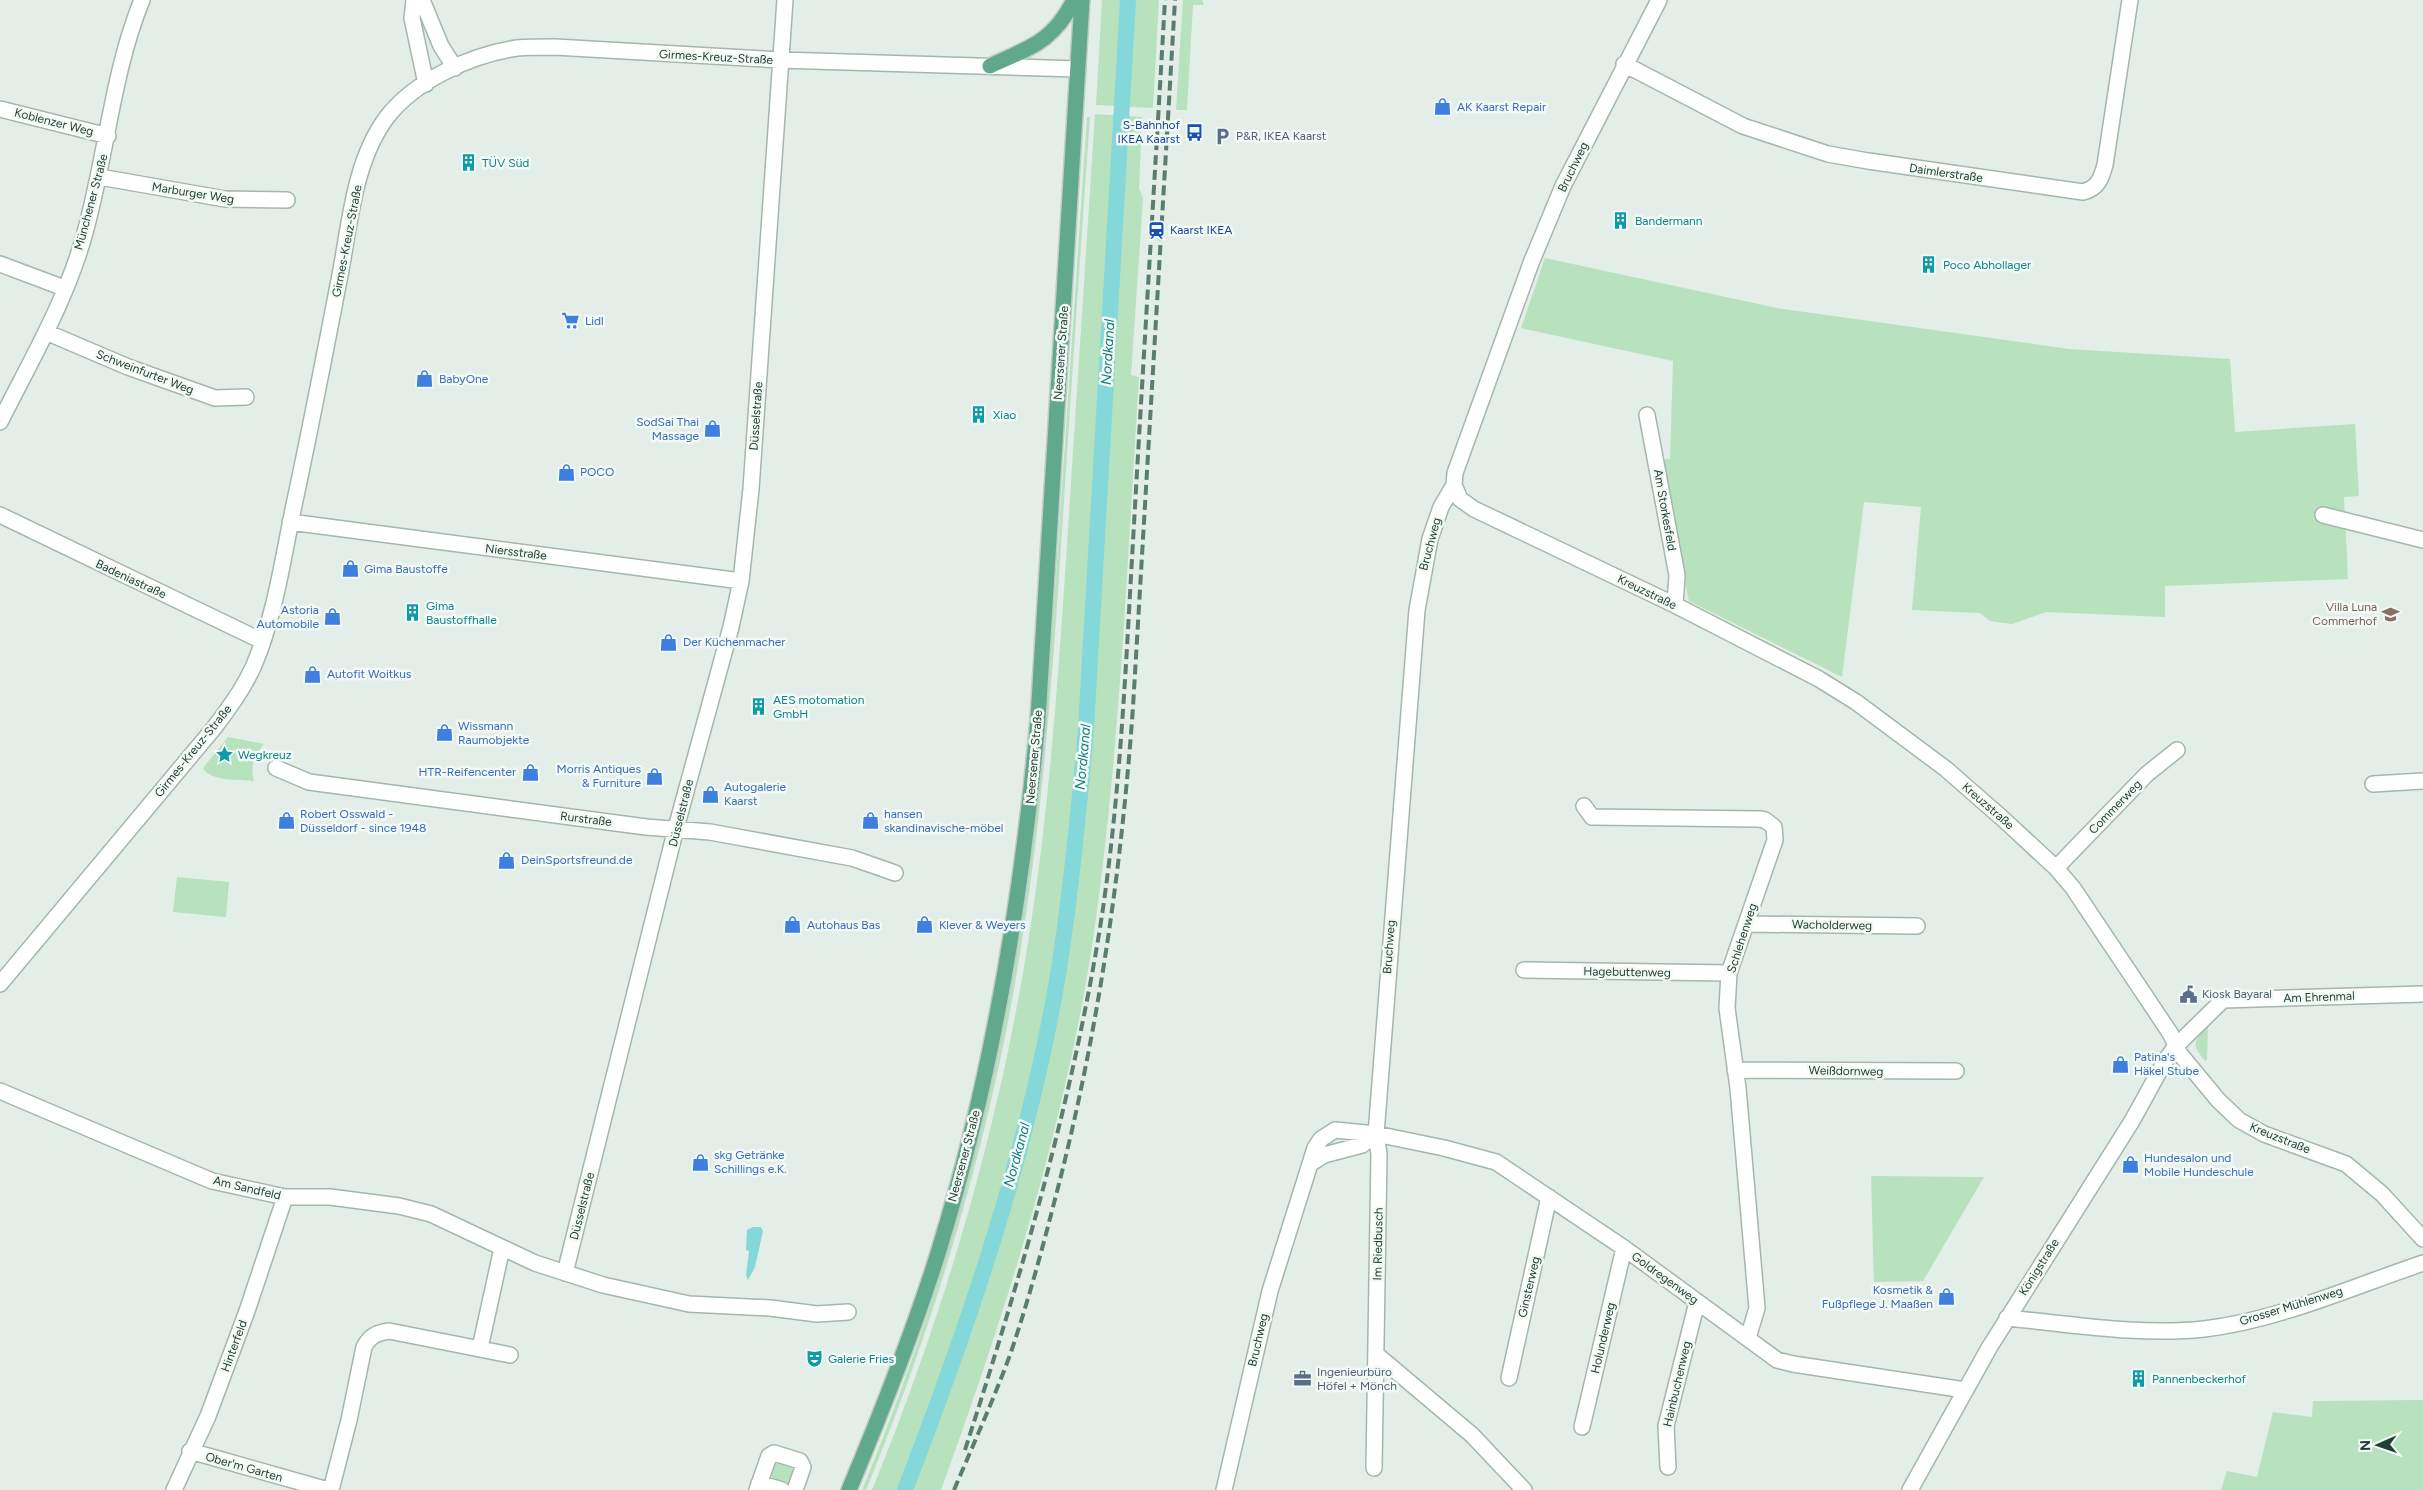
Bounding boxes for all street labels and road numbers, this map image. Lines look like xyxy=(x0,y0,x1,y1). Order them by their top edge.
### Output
street label: Girmes-Kreuz-Straße xyxy=(659,47,774,67)
street label: Koblenzer Weg xyxy=(13,105,95,139)
street label: Bruchweg xyxy=(1555,140,1591,194)
street label: Münchener Straße xyxy=(71,152,111,252)
street label: Daimlerstraße xyxy=(1908,161,1984,185)
street label: Marburger Weg xyxy=(151,180,235,206)
street label: Girmes-Kreuz-Straße xyxy=(329,183,365,298)
street label: Neersener Straße xyxy=(1051,305,1071,401)
street label: Schweinfurter Weg xyxy=(94,347,196,397)
street label: Düsselstraße xyxy=(747,381,765,451)
street label: Am Storkesfeld xyxy=(1651,468,1679,552)
street label: Bruchweg xyxy=(1416,516,1444,572)
street label: Niersstraße xyxy=(484,541,548,563)
street label: Badeniastraße xyxy=(93,557,169,602)
street label: Kreuzstraße xyxy=(1615,572,1679,613)
street label: Girmes-Kreuz-Straße xyxy=(152,702,235,800)
street label: Neersener Straße xyxy=(1023,709,1045,805)
street label: Düsselstraße xyxy=(666,777,696,848)
street label: Commerweg xyxy=(2086,777,2144,837)
street label: Kreuzstraße xyxy=(1959,780,2017,833)
street label: Rurstraße xyxy=(559,809,613,829)
street label: Schlehenweg xyxy=(1724,901,1760,975)
street label: Wacholderweg xyxy=(1792,917,1872,933)
street label: Bruchweg xyxy=(1380,920,1398,974)
street label: Hagebuttenweg xyxy=(1583,964,1671,980)
street label: Am Ehrenmal xyxy=(2283,989,2355,1005)
street label: Weißdornweg xyxy=(1809,1063,1883,1079)
street label: Neersener Straße xyxy=(945,1108,983,1203)
street label: Kreuzstraße xyxy=(2248,1119,2313,1157)
street label: Düsselstraße xyxy=(567,1170,597,1241)
street label: Am Sandfeld xyxy=(212,1173,282,1203)
street label: Im Riedbusch xyxy=(1370,1207,1386,1281)
street label: Königstraße xyxy=(2016,1236,2062,1298)
street label: Goldregenweg xyxy=(1629,1249,1701,1307)
street label: Ginsterweg xyxy=(1515,1255,1543,1319)
street label: Grosser Mühlenweg xyxy=(2238,1284,2344,1328)
street label: Holunderweg xyxy=(1588,1301,1618,1375)
street label: Bruchweg xyxy=(1245,1312,1271,1368)
street label: Hinterfeld xyxy=(218,1318,250,1374)
street label: Hainbuchenweg xyxy=(1660,1340,1694,1428)
street label: Ober'm Garten xyxy=(204,1449,284,1485)

